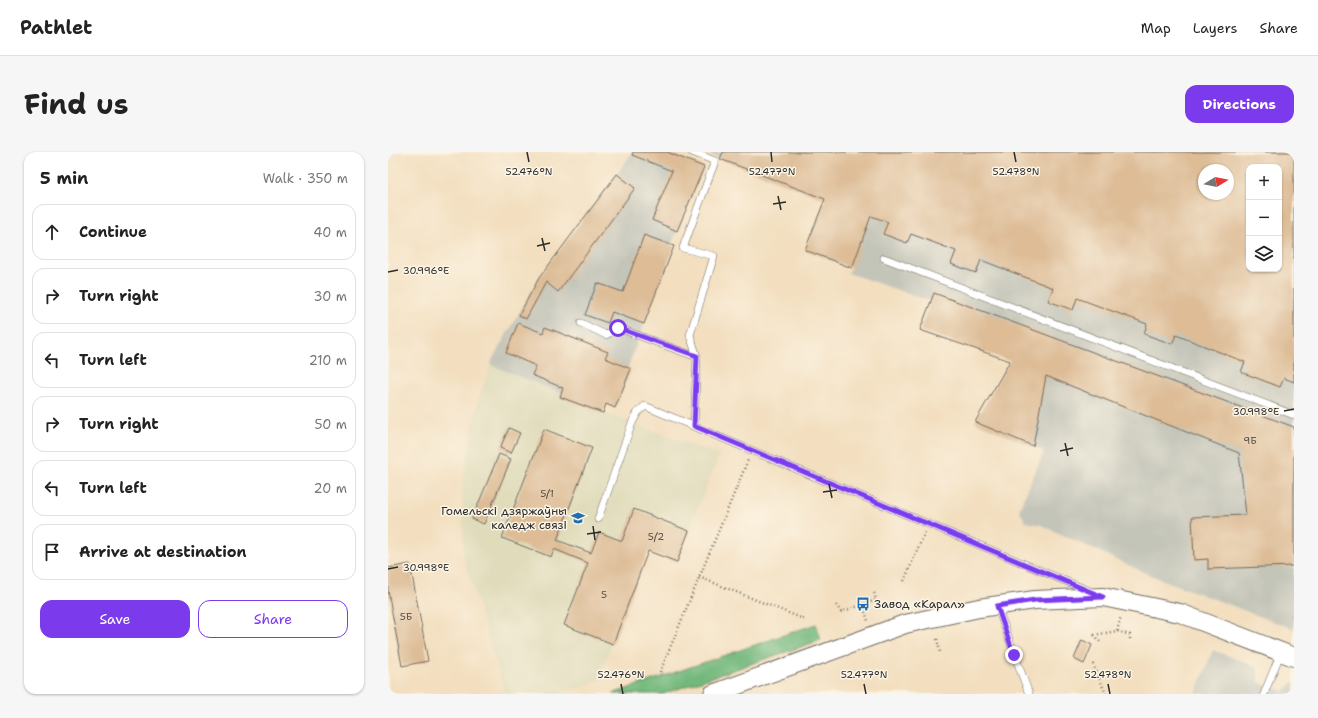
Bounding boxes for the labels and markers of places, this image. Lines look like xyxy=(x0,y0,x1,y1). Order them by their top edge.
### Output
place label: Гомельскі дзяржаўны каледж связі xyxy=(441,503,567,533)
school or university icon: Гомельскі дзяржаўны каледж связі xyxy=(570,510,586,526)
bus stop icon: Завод «Карал» xyxy=(855,596,871,612)
place label: Завод «Карал» xyxy=(874,596,965,612)

